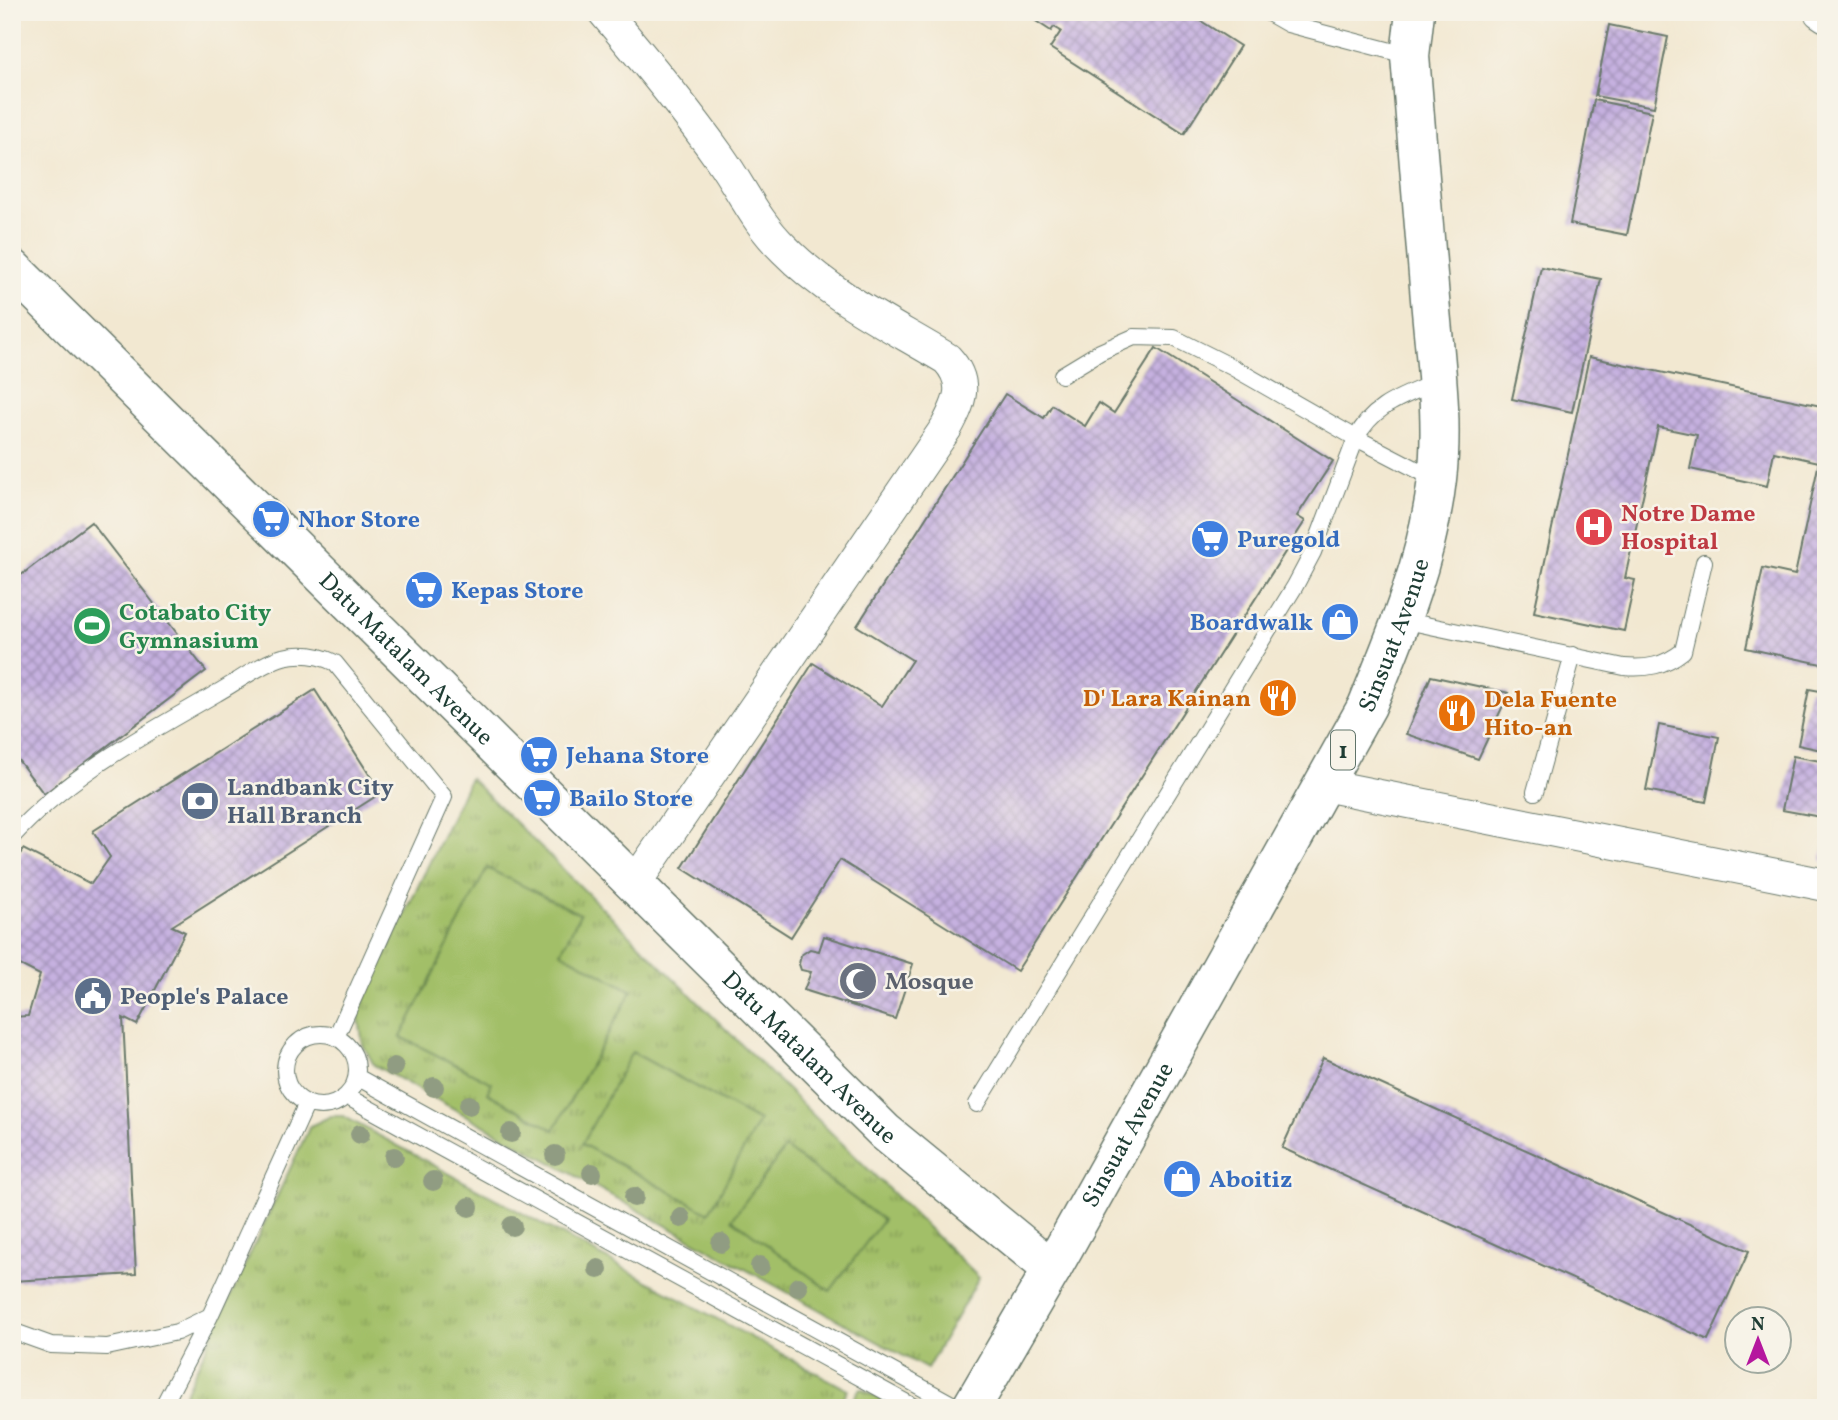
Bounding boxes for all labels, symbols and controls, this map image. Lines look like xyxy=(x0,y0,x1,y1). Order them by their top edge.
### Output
supermarket icon: Nhor Store xyxy=(250,498,292,540)
place label: Notre Dame Hospital xyxy=(1621,498,1755,560)
place label: Nhor Store xyxy=(298,504,420,538)
hospital icon: Notre Dame Hospital xyxy=(1573,506,1615,548)
supermarket icon: Puregold xyxy=(1189,518,1231,560)
place label: Puregold xyxy=(1237,524,1341,558)
street label: Sinsuat Avenue xyxy=(1351,555,1439,718)
street label: Datu Matalam Avenue xyxy=(310,565,500,754)
supermarket icon: Kepas Store xyxy=(403,569,445,611)
place label: Kepas Store xyxy=(451,575,584,609)
place label: Cotabato City Gymnasium xyxy=(119,597,272,659)
shop icon: Boardwalk xyxy=(1319,601,1361,643)
sports icon: Cotabato City Gymnasium xyxy=(71,605,113,647)
place label: Boardwalk xyxy=(1190,607,1313,641)
restaurant icon: D' Lara Kainan xyxy=(1257,677,1299,719)
place label: D' Lara Kainan xyxy=(1083,683,1251,717)
place label: Dela Fuente Hito-an xyxy=(1484,684,1617,746)
restaurant icon: Dela Fuente Hito-an xyxy=(1436,692,1478,734)
road number: 1 xyxy=(1331,730,1355,770)
supermarket icon: Jehana Store xyxy=(518,734,560,776)
place label: Jehana Store xyxy=(565,740,709,774)
place label: Landbank City Hall Branch xyxy=(227,772,394,834)
supermarket icon: Bailo Store xyxy=(521,777,563,819)
bank icon: Landbank City Hall Branch xyxy=(179,780,221,822)
place label: Bailo Store xyxy=(569,783,693,817)
mosque icon: Mosque xyxy=(837,960,879,1002)
street label: Datu Matalam Avenue xyxy=(713,964,903,1154)
place label: Mosque xyxy=(885,966,974,1000)
public building icon: People's Palace xyxy=(72,975,114,1017)
place label: People's Palace xyxy=(120,981,289,1015)
street label: Sinsuat Avenue xyxy=(1075,1056,1183,1214)
shop icon: Aboitiz xyxy=(1161,1158,1203,1200)
place label: Aboitiz xyxy=(1209,1164,1292,1198)
north arrow xyxy=(1722,1304,1792,1374)
text: N xyxy=(1751,1312,1765,1338)

